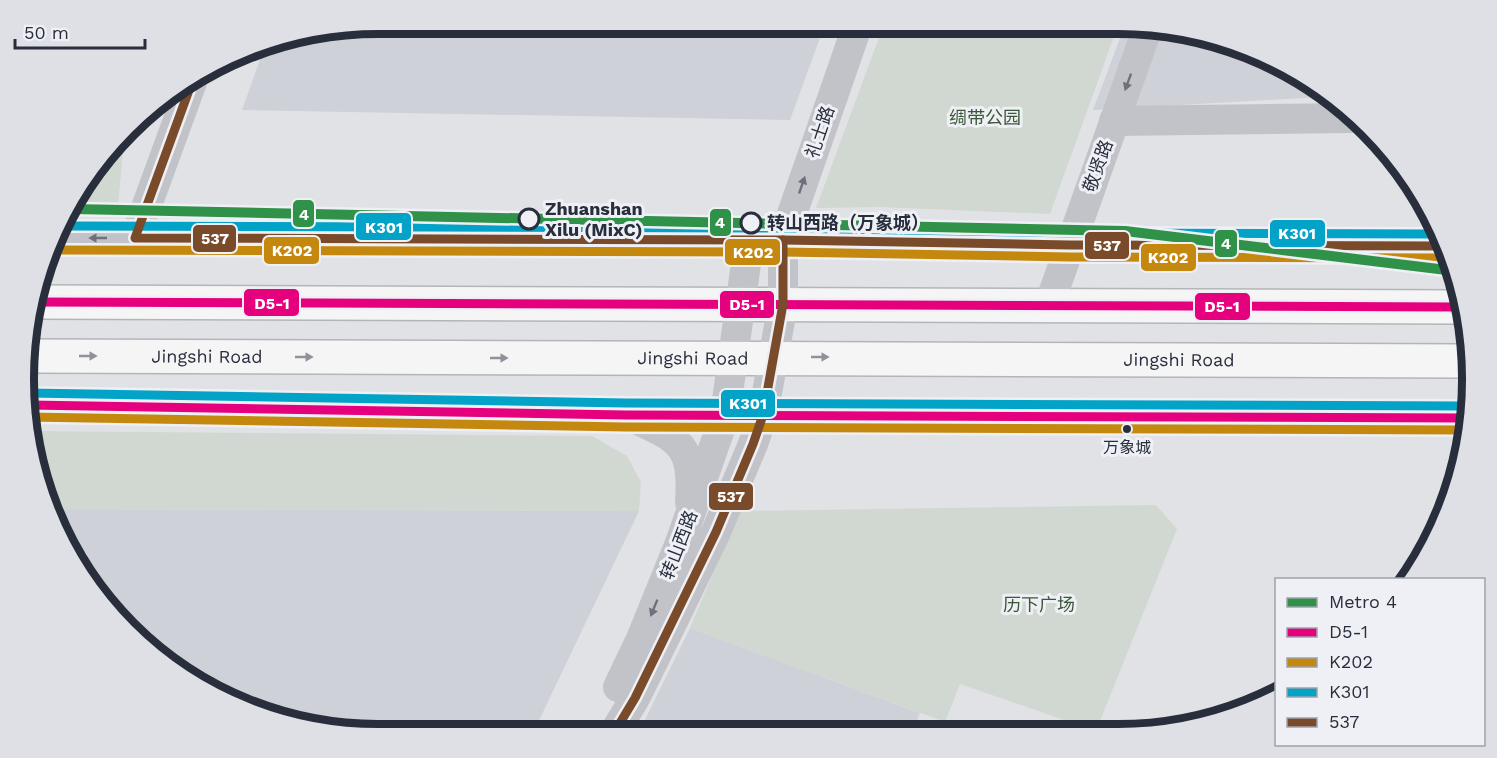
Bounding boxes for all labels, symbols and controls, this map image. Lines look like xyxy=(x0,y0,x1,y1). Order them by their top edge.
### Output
scale bar xyxy=(15,12,146,50)
text: 50 m xyxy=(24,22,69,43)
one-way arrow xyxy=(1123,73,1133,91)
street label: 礼士路 xyxy=(801,103,838,161)
park label: 绸带公园 xyxy=(949,107,1021,128)
street label: 敬贤路 xyxy=(1078,137,1117,195)
one-way arrow xyxy=(798,176,808,194)
place label: Zhuanshan Xilu (MixC) xyxy=(545,198,643,240)
line badge: 4 xyxy=(292,199,315,228)
text: 4 xyxy=(299,205,309,224)
marker: Zhuanshan Xilu (MixC) xyxy=(518,208,540,230)
line badge: 4 xyxy=(709,208,732,237)
line badge: K301 xyxy=(355,212,412,241)
marker: 转山西路（万象城） xyxy=(740,212,762,234)
place label: 转山西路（万象城） xyxy=(767,212,929,233)
text: 4 xyxy=(715,213,725,232)
text: K301 xyxy=(365,218,403,237)
line badge: K301 xyxy=(1269,219,1326,248)
line badge: 537 xyxy=(192,224,237,253)
text: K301 xyxy=(1278,224,1316,243)
text: 537 xyxy=(201,229,229,248)
line badge: 4 xyxy=(1214,229,1238,258)
line badge: 537 xyxy=(1084,231,1130,260)
one-way arrow xyxy=(88,233,107,243)
text: 4 xyxy=(1221,234,1231,253)
line badge: K202 xyxy=(263,236,320,265)
text: 537 xyxy=(1093,236,1121,255)
line badge: K202 xyxy=(724,238,781,266)
text: K202 xyxy=(272,241,312,260)
text: K202 xyxy=(733,243,773,262)
line badge: K202 xyxy=(1140,243,1197,272)
text: K202 xyxy=(1148,248,1188,267)
line badge: D5-1 xyxy=(243,288,300,317)
line badge: D5-1 xyxy=(719,290,775,319)
line badge: D5-1 xyxy=(1194,292,1251,321)
text: D5-1 xyxy=(254,294,290,313)
text: D5-1 xyxy=(729,295,765,314)
text: D5-1 xyxy=(1204,297,1240,316)
street label: Jingshi Road xyxy=(151,345,263,367)
street label: Jingshi Road xyxy=(637,347,749,369)
street label: Jingshi Road xyxy=(1123,349,1235,370)
one-way arrow xyxy=(78,351,97,361)
one-way arrow xyxy=(294,352,313,362)
one-way arrow xyxy=(489,353,508,363)
one-way arrow xyxy=(810,353,829,362)
line badge: K301 xyxy=(720,389,776,418)
text: K301 xyxy=(729,394,767,413)
marker: 万象城 xyxy=(1121,423,1133,435)
place label: 万象城 xyxy=(1103,438,1151,457)
line badge: 537 xyxy=(708,482,754,511)
text: 537 xyxy=(717,487,745,506)
street label: 转山西路 xyxy=(656,507,701,582)
legend xyxy=(1275,578,1485,746)
text: Metro 4 xyxy=(1329,591,1397,612)
park label: 历下广场 xyxy=(1003,594,1075,615)
one-way arrow xyxy=(649,599,659,617)
text: D5-1 xyxy=(1329,621,1368,642)
text: K202 xyxy=(1329,651,1373,672)
text: K301 xyxy=(1329,681,1370,702)
text: 537 xyxy=(1329,711,1359,732)

